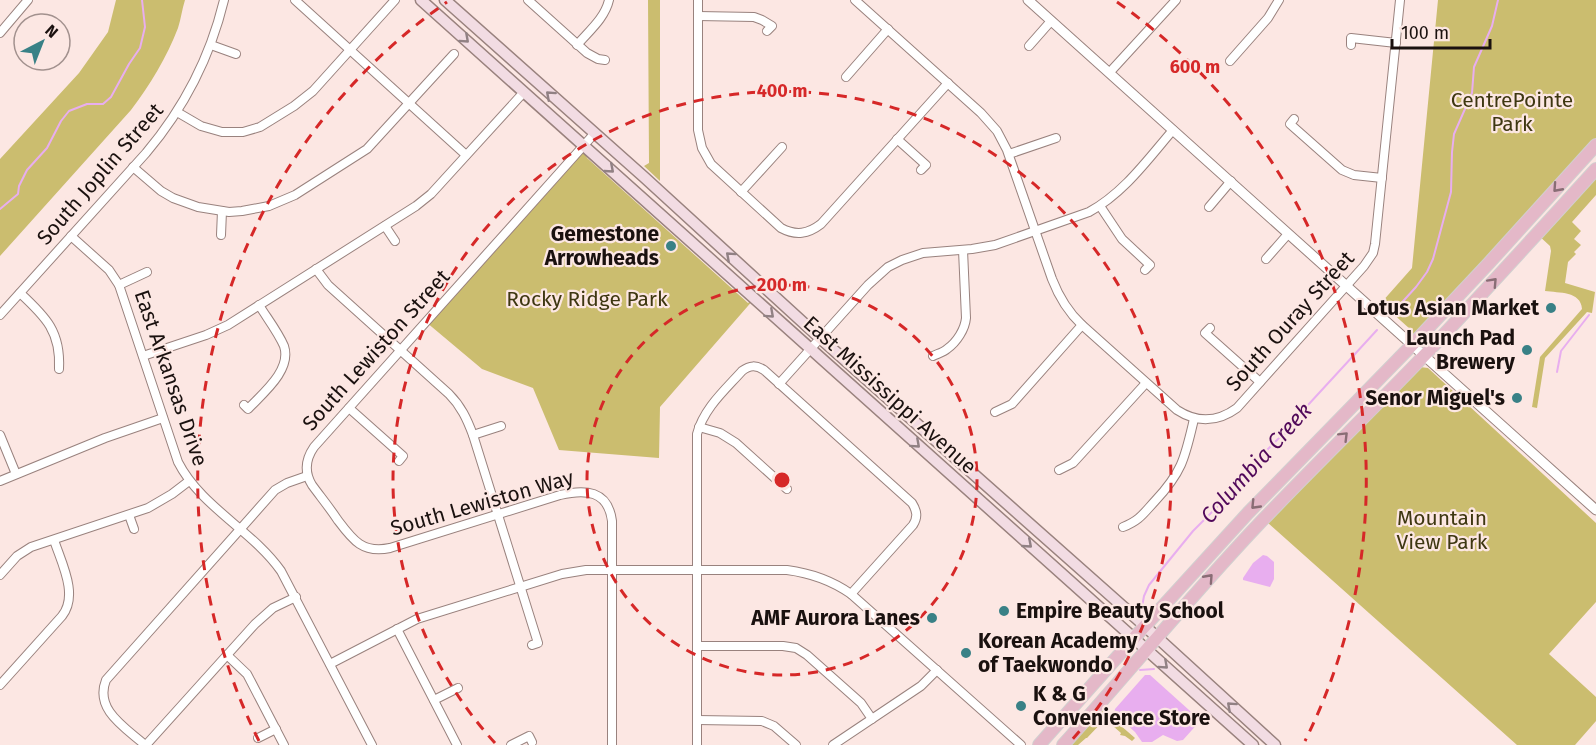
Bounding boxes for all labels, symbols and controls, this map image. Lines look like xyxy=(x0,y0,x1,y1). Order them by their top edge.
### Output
north arrow xyxy=(12,12,72,72)
scale bar xyxy=(1392,12,1490,50)
text: N xyxy=(41,21,62,42)
text: 100 m xyxy=(1401,22,1449,44)
one-way arrow xyxy=(458,32,468,43)
text: 600 m xyxy=(1170,56,1220,78)
text: 400 m xyxy=(757,80,807,102)
park label: CentrePointe Park xyxy=(1451,87,1573,137)
one-way arrow xyxy=(546,91,557,102)
street label: South Joplin Street xyxy=(31,97,169,250)
one-way arrow xyxy=(603,162,614,173)
one-way arrow xyxy=(1553,182,1564,192)
place label: Gemestone Arrowheads xyxy=(544,221,659,271)
marker: Gemestone Arrowheads xyxy=(664,239,678,253)
street label: South Ouray Street xyxy=(1220,245,1360,396)
one-way arrow xyxy=(726,252,737,263)
street label: South Lewiston Street xyxy=(297,264,456,436)
text: 200 m xyxy=(757,274,807,296)
one-way arrow xyxy=(1486,278,1497,289)
street label: East Arkansas Drive xyxy=(129,286,213,470)
park label: Rocky Ridge Park xyxy=(506,286,668,312)
place label: Lotus Asian Market xyxy=(1357,295,1540,321)
marker: Lotus Asian Market xyxy=(1544,301,1558,315)
one-way arrow xyxy=(763,307,774,318)
street label: East Mississippi Avenue xyxy=(798,310,982,480)
place label: Launch Pad Brewery xyxy=(1406,325,1515,375)
marker: Launch Pad Brewery xyxy=(1520,343,1534,357)
place label: Senor Miguel's xyxy=(1365,385,1505,411)
marker: Senor Miguel's xyxy=(1510,391,1524,405)
water label: Columbia Creek xyxy=(1195,397,1317,529)
one-way arrow xyxy=(1336,433,1347,444)
one-way arrow xyxy=(909,437,919,448)
street label: South Lewiston Way xyxy=(388,464,577,542)
centre of rings xyxy=(772,470,792,490)
one-way arrow xyxy=(1252,498,1263,509)
park label: Mountain View Park xyxy=(1397,505,1488,555)
one-way arrow xyxy=(1021,537,1032,548)
one-way arrow xyxy=(1202,574,1213,584)
place label: Empire Beauty School xyxy=(1016,598,1225,624)
marker: Empire Beauty School xyxy=(997,604,1011,618)
place label: AMF Aurora Lanes xyxy=(750,605,920,631)
marker: AMF Aurora Lanes xyxy=(925,611,939,625)
place label: Korean Academy of Taekwondo xyxy=(978,628,1138,678)
marker: Korean Academy of Taekwondo xyxy=(959,646,973,660)
one-way arrow xyxy=(1157,658,1168,669)
place label: K & G Convenience Store xyxy=(1033,681,1211,731)
marker: K & G Convenience Store xyxy=(1014,699,1028,713)
one-way arrow xyxy=(1228,702,1238,713)

